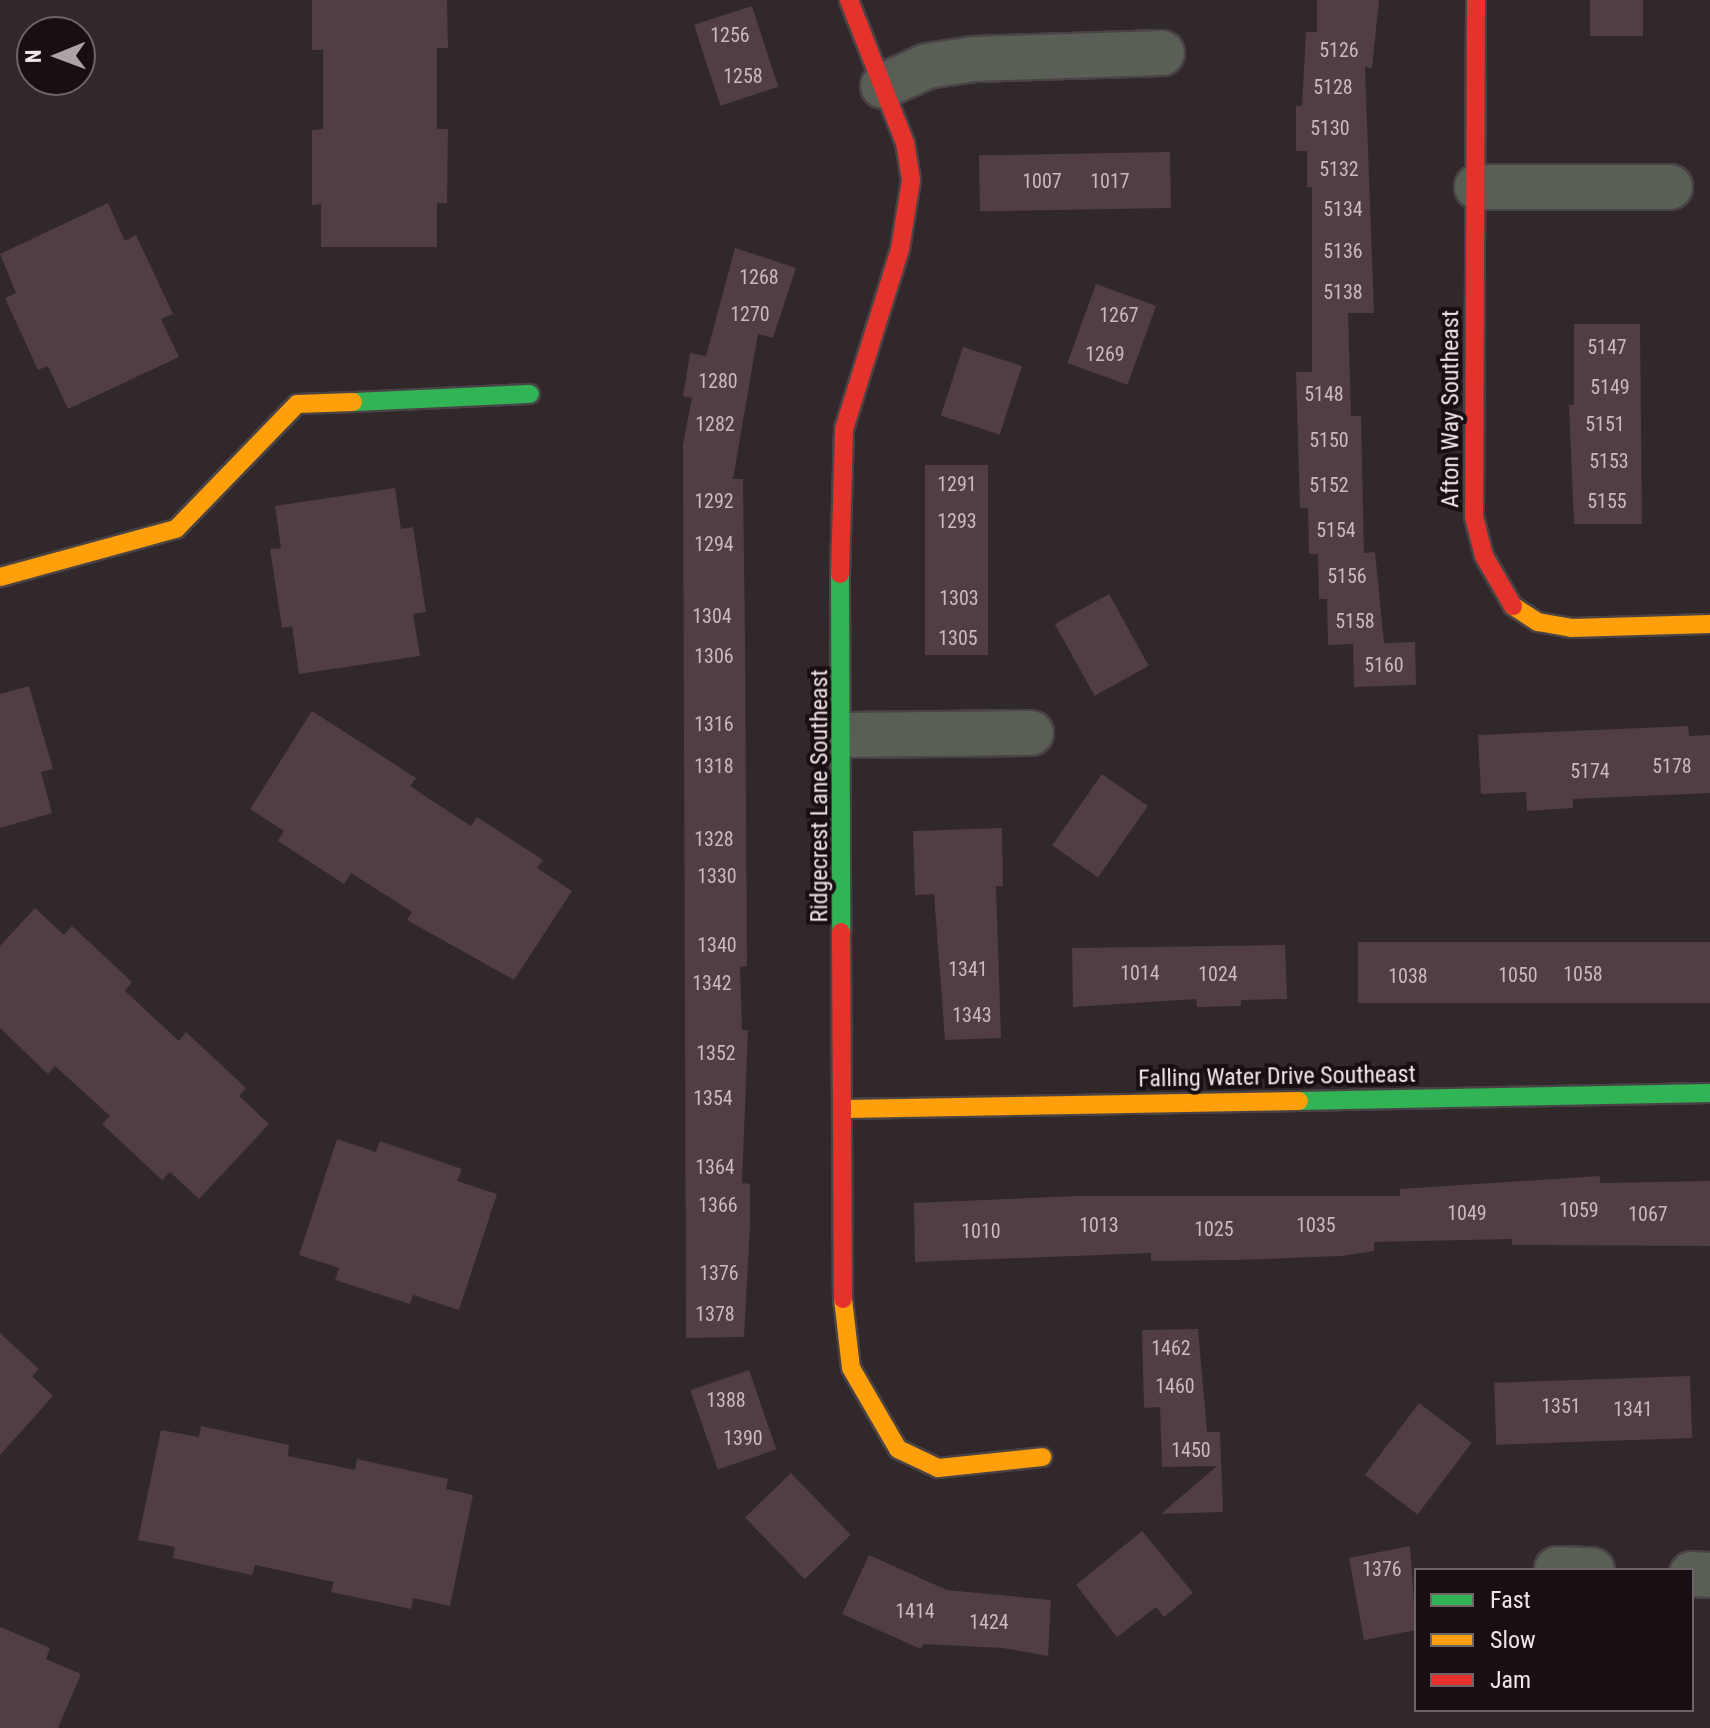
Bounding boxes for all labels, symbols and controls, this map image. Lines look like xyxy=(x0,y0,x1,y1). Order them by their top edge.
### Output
north arrow xyxy=(16,16,96,96)
house number: 1256 xyxy=(710,23,750,47)
house number: 5126 xyxy=(1319,38,1359,62)
text: N xyxy=(21,49,46,63)
house number: 1258 xyxy=(723,64,763,88)
house number: 5128 xyxy=(1313,75,1353,99)
house number: 5130 xyxy=(1310,116,1350,140)
house number: 5132 xyxy=(1319,157,1359,181)
house number: 1007 xyxy=(1022,169,1062,193)
house number: 1017 xyxy=(1090,169,1130,193)
house number: 5134 xyxy=(1323,197,1363,221)
house number: 5136 xyxy=(1323,239,1363,263)
house number: 1268 xyxy=(739,265,779,289)
house number: 5138 xyxy=(1323,280,1363,304)
house number: 1270 xyxy=(730,302,770,326)
house number: 1267 xyxy=(1099,303,1139,327)
street label: Afton Way Southeast xyxy=(1437,310,1465,508)
house number: 5147 xyxy=(1587,335,1627,359)
house number: 1269 xyxy=(1085,342,1125,366)
house number: 1280 xyxy=(698,369,738,393)
house number: 5149 xyxy=(1590,375,1630,399)
house number: 5148 xyxy=(1304,382,1344,406)
house number: 1282 xyxy=(695,412,735,436)
house number: 5151 xyxy=(1585,412,1625,436)
house number: 5150 xyxy=(1309,428,1349,452)
house number: 5153 xyxy=(1589,449,1629,473)
house number: 1291 xyxy=(937,472,977,496)
house number: 5152 xyxy=(1309,473,1349,497)
house number: 1292 xyxy=(694,489,734,513)
house number: 5155 xyxy=(1587,489,1627,513)
house number: 1293 xyxy=(937,509,977,533)
house number: 5154 xyxy=(1316,518,1356,542)
house number: 1294 xyxy=(694,532,734,556)
house number: 5156 xyxy=(1327,564,1367,588)
house number: 1303 xyxy=(939,586,979,610)
house number: 1304 xyxy=(692,604,732,628)
house number: 5158 xyxy=(1335,609,1375,633)
house number: 1305 xyxy=(938,626,978,650)
house number: 1306 xyxy=(694,644,734,668)
house number: 5160 xyxy=(1364,653,1404,677)
street label: Ridgecrest Lane Southeast xyxy=(806,669,834,923)
house number: 1316 xyxy=(694,712,734,736)
house number: 1318 xyxy=(694,754,734,778)
house number: 5178 xyxy=(1652,754,1692,778)
house number: 5174 xyxy=(1570,759,1610,783)
house number: 1328 xyxy=(694,827,734,851)
house number: 1330 xyxy=(697,864,737,888)
house number: 1340 xyxy=(697,933,737,957)
house number: 1341 xyxy=(948,957,988,981)
house number: 1014 xyxy=(1120,961,1160,985)
house number: 1024 xyxy=(1198,962,1238,986)
house number: 1058 xyxy=(1563,962,1603,986)
house number: 1050 xyxy=(1498,963,1538,987)
house number: 1038 xyxy=(1388,964,1428,988)
house number: 1342 xyxy=(692,971,732,995)
house number: 1343 xyxy=(952,1003,992,1027)
house number: 1352 xyxy=(696,1041,736,1065)
street label: Falling Water Drive Southeast xyxy=(1138,1060,1416,1094)
house number: 1354 xyxy=(693,1086,733,1110)
house number: 1364 xyxy=(695,1155,735,1179)
house number: 1366 xyxy=(698,1193,738,1217)
house number: 1059 xyxy=(1559,1198,1599,1222)
house number: 1049 xyxy=(1447,1201,1487,1225)
house number: 1067 xyxy=(1628,1202,1668,1226)
house number: 1013 xyxy=(1079,1213,1119,1237)
house number: 1035 xyxy=(1296,1213,1336,1237)
house number: 1025 xyxy=(1194,1217,1234,1241)
house number: 1010 xyxy=(961,1219,1001,1243)
house number: 1376 xyxy=(699,1261,739,1285)
house number: 1378 xyxy=(695,1302,735,1326)
house number: 1462 xyxy=(1151,1336,1191,1360)
house number: 1460 xyxy=(1155,1374,1195,1398)
house number: 1388 xyxy=(706,1388,746,1412)
house number: 1351 xyxy=(1541,1394,1581,1418)
house number: 1341 xyxy=(1613,1397,1653,1421)
house number: 1390 xyxy=(723,1426,763,1450)
house number: 1450 xyxy=(1171,1438,1211,1462)
house number: 1376 xyxy=(1362,1557,1402,1581)
legend xyxy=(1414,1568,1694,1712)
text: Fast xyxy=(1490,1586,1531,1614)
house number: 1414 xyxy=(895,1599,935,1623)
house number: 1424 xyxy=(969,1610,1009,1634)
text: Slow xyxy=(1490,1626,1536,1654)
text: Jam xyxy=(1490,1666,1531,1694)

